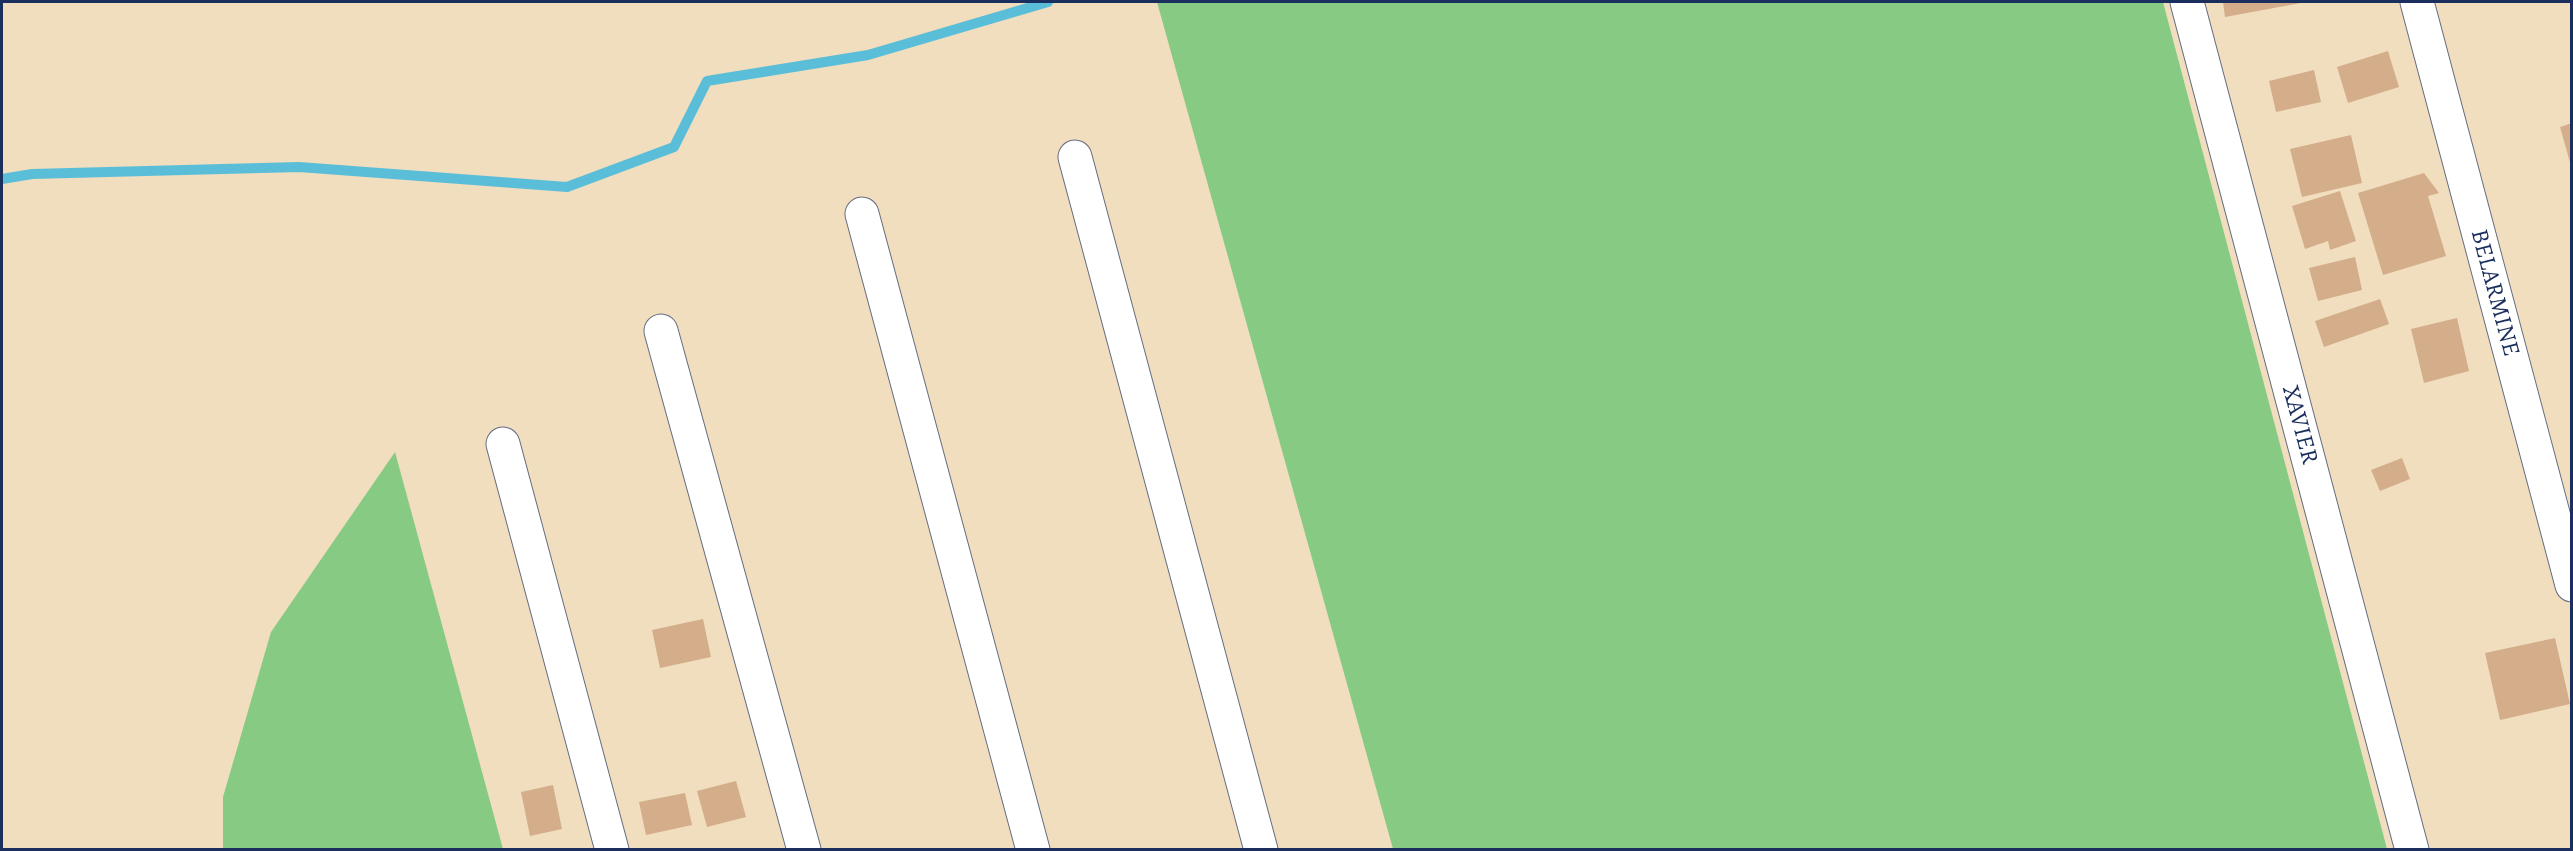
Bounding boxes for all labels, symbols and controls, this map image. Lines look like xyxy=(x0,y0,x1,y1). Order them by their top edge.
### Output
street label: BELARMINE xyxy=(2463,226,2525,360)
street label: XAVIER xyxy=(2275,382,2323,468)

